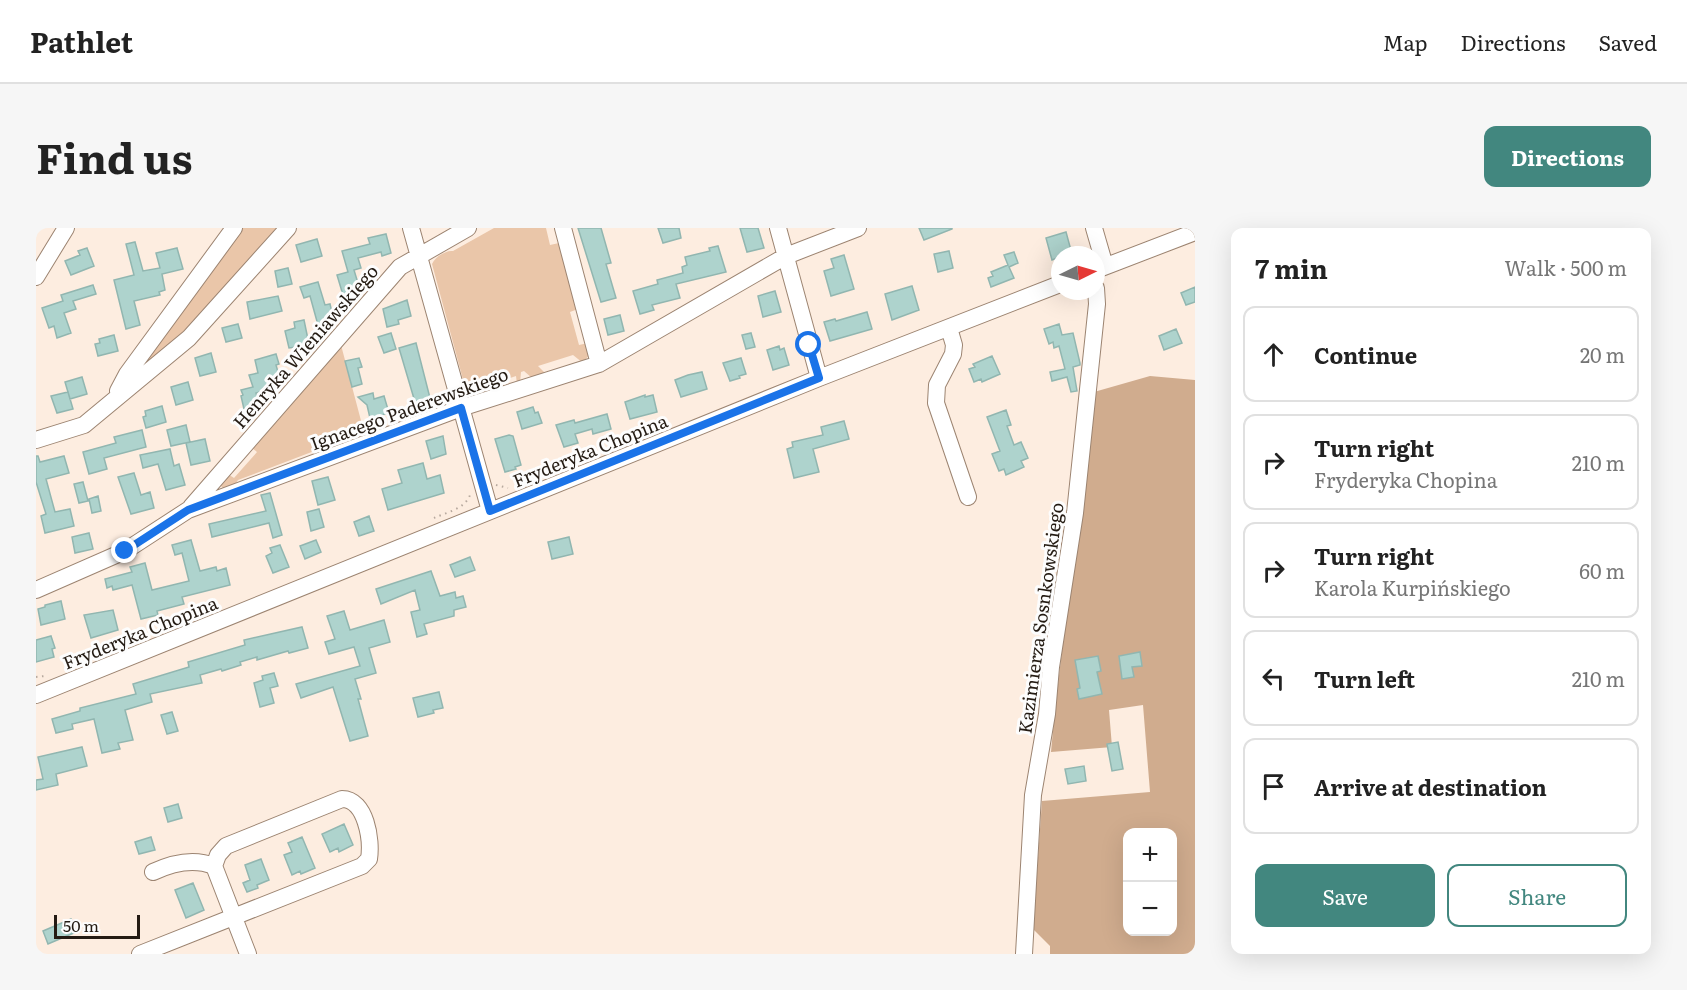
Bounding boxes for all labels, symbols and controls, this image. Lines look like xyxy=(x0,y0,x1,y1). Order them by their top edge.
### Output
text: Pathlet xyxy=(30,20,133,62)
text: Map xyxy=(1383,26,1428,57)
text: Directions xyxy=(1461,26,1566,57)
text: Saved xyxy=(1599,26,1657,57)
text: Find us xyxy=(36,125,193,187)
button: Directions xyxy=(1484,126,1651,187)
north arrow xyxy=(1051,246,1105,300)
text: 7 min xyxy=(1255,248,1328,287)
text: Walk · 500 m xyxy=(1504,252,1627,282)
street label: Henryka Wieniawskiego xyxy=(226,258,384,434)
route start xyxy=(795,331,821,357)
icon: ahead xyxy=(1257,338,1290,371)
text: Continue xyxy=(1314,338,1417,371)
text: 20 m xyxy=(1580,339,1625,369)
street label: Ignacego Paderewskiego xyxy=(306,360,512,456)
street label: Fryderyka Chopina xyxy=(508,406,672,493)
text: Turn right xyxy=(1314,431,1434,464)
icon: right xyxy=(1257,446,1290,479)
text: 210 m xyxy=(1572,447,1625,477)
text: Fryderyka Chopina xyxy=(1314,464,1497,494)
street label: Kazimierza Sosnkowskiego xyxy=(1010,501,1070,735)
route end xyxy=(111,537,137,563)
text: Turn right xyxy=(1314,539,1434,572)
icon: right xyxy=(1257,554,1290,587)
text: 60 m xyxy=(1579,555,1625,585)
text: Karola Kurpińskiego xyxy=(1314,572,1511,602)
street label: Fryderyka Chopina xyxy=(58,588,222,675)
icon: left xyxy=(1257,662,1290,695)
text: Turn left xyxy=(1314,662,1415,695)
text: 210 m xyxy=(1572,663,1625,693)
icon: arrive xyxy=(1257,770,1290,803)
text: Arrive at destination xyxy=(1314,770,1547,803)
map controls xyxy=(1123,828,1177,936)
button: + xyxy=(1123,828,1177,882)
button: Save xyxy=(1255,864,1435,927)
button: Share xyxy=(1447,864,1627,927)
button: − xyxy=(1123,882,1177,936)
scale bar xyxy=(54,912,140,940)
text: 50 m xyxy=(63,913,99,937)

